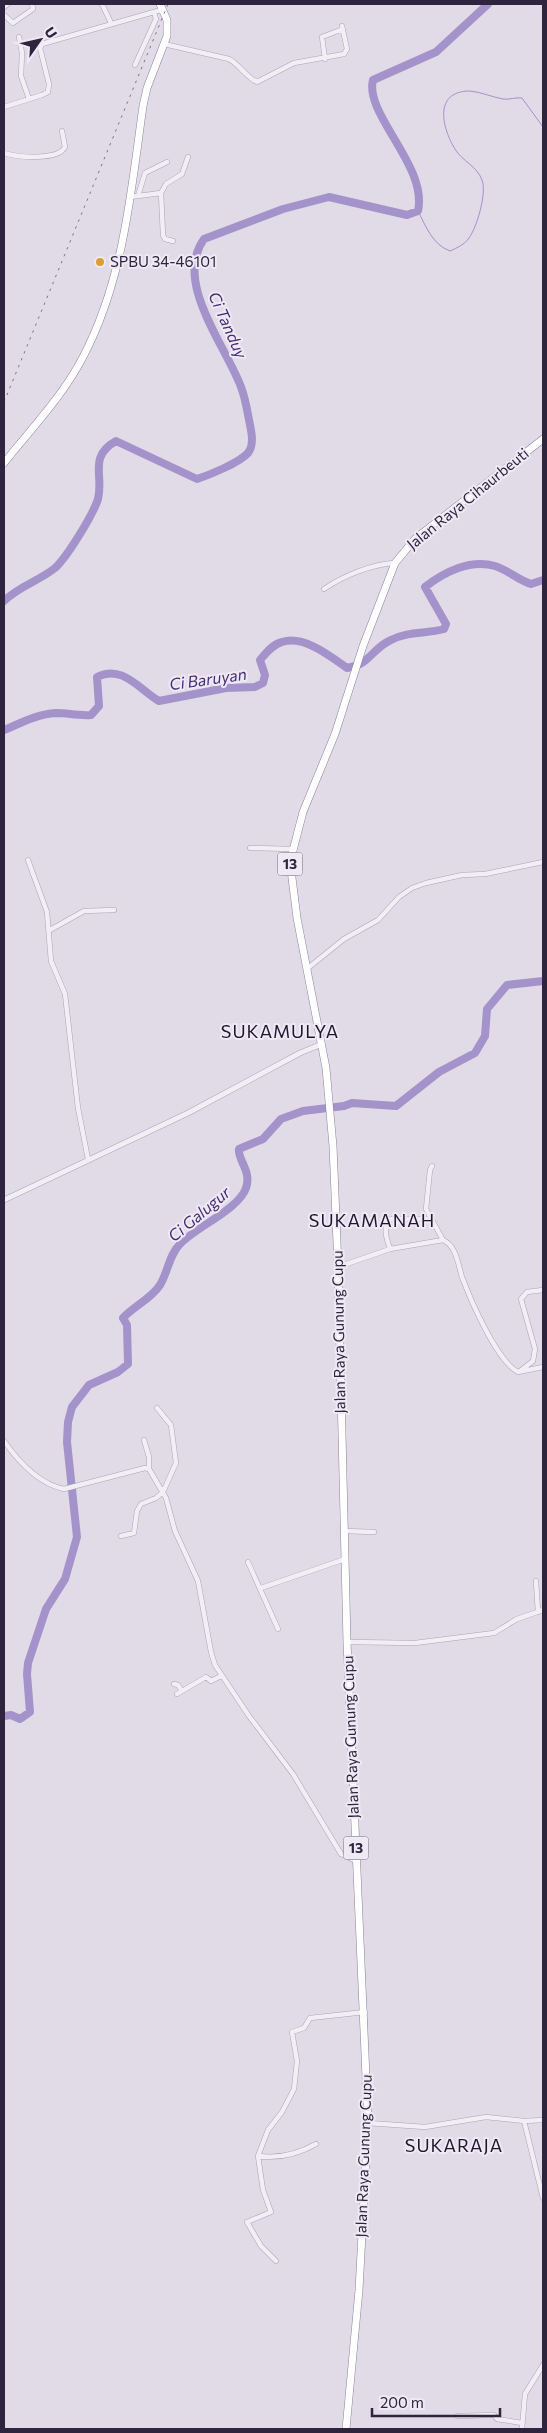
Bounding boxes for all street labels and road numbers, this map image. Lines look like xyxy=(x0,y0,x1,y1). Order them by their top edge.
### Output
street label: Jalan Raya Cihaurbeuti xyxy=(403,444,532,553)
road number: 13 xyxy=(278,852,302,876)
street label: Jalan Raya Gunung Cupu xyxy=(328,1250,348,1414)
street label: Jalan Raya Gunung Cupu xyxy=(338,1655,362,1819)
road number: 13 xyxy=(344,1836,368,1860)
street label: Jalan Raya Gunung Cupu xyxy=(351,2074,375,2238)

